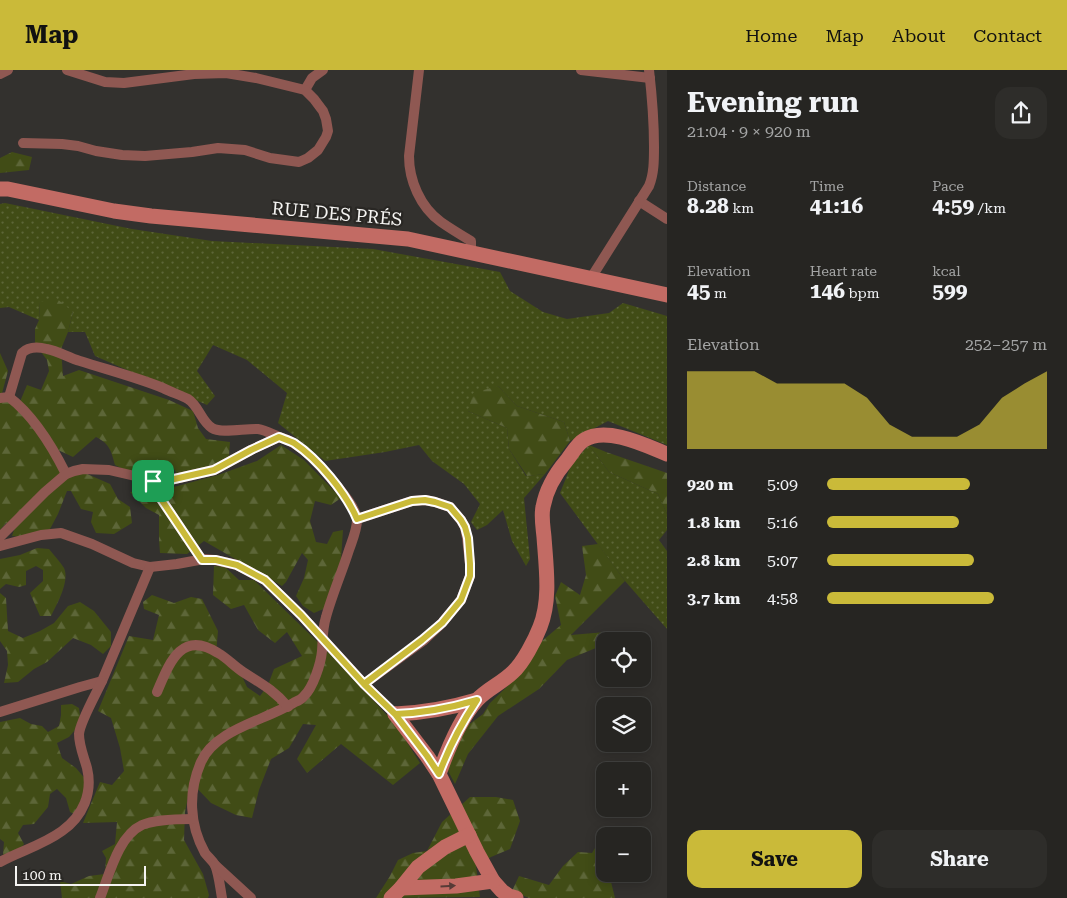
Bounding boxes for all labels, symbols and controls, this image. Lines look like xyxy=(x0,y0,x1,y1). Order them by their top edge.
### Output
text: Map xyxy=(25,21,79,49)
text: Home xyxy=(745,25,797,46)
text: Map xyxy=(825,25,864,46)
text: About xyxy=(892,25,945,46)
text: Contact xyxy=(973,25,1042,46)
text: Evening run xyxy=(687,86,859,119)
button: share xyxy=(995,87,1047,139)
text: 21:04 · 9 × 920 m xyxy=(687,122,811,141)
text: Distance xyxy=(687,178,746,194)
text: Time xyxy=(810,178,844,194)
text: Pace xyxy=(932,178,964,194)
text: 8.28 xyxy=(687,194,729,218)
text: 41:16 xyxy=(810,194,863,218)
text: 4:59 xyxy=(932,194,974,218)
street label: RUE DES PRÉS xyxy=(271,197,403,230)
text: km xyxy=(729,200,754,216)
text: /km xyxy=(974,200,1006,216)
text: Elevation xyxy=(687,263,750,279)
text: Heart rate xyxy=(810,263,877,279)
text: kcal xyxy=(932,263,961,279)
text: 45 xyxy=(687,279,711,303)
text: 146 xyxy=(810,279,845,303)
text: 599 xyxy=(932,279,968,303)
text: m xyxy=(711,285,727,301)
text: bpm xyxy=(845,285,879,301)
text: Elevation xyxy=(687,335,760,354)
text: 252–257 m xyxy=(965,335,1047,354)
pin xyxy=(132,460,174,502)
icon: arrive xyxy=(139,467,167,495)
text: 920 m xyxy=(687,475,733,494)
text: 5:09 xyxy=(767,475,798,494)
text: 1.8 km xyxy=(687,513,740,532)
text: 5:16 xyxy=(767,513,798,532)
text: 2.8 km xyxy=(687,551,740,570)
text: 5:07 xyxy=(767,551,798,570)
text: 3.7 km xyxy=(687,589,740,608)
text: 4:58 xyxy=(767,589,798,608)
map controls xyxy=(596,632,651,882)
button: locate xyxy=(596,632,651,687)
button: layers xyxy=(596,697,651,752)
button: + xyxy=(596,762,651,817)
button: − xyxy=(596,827,651,882)
button: Save xyxy=(687,830,862,888)
button: Share xyxy=(872,830,1047,888)
scale bar xyxy=(15,863,146,886)
text: 100 m xyxy=(22,867,62,883)
one-way arrow xyxy=(440,882,456,890)

